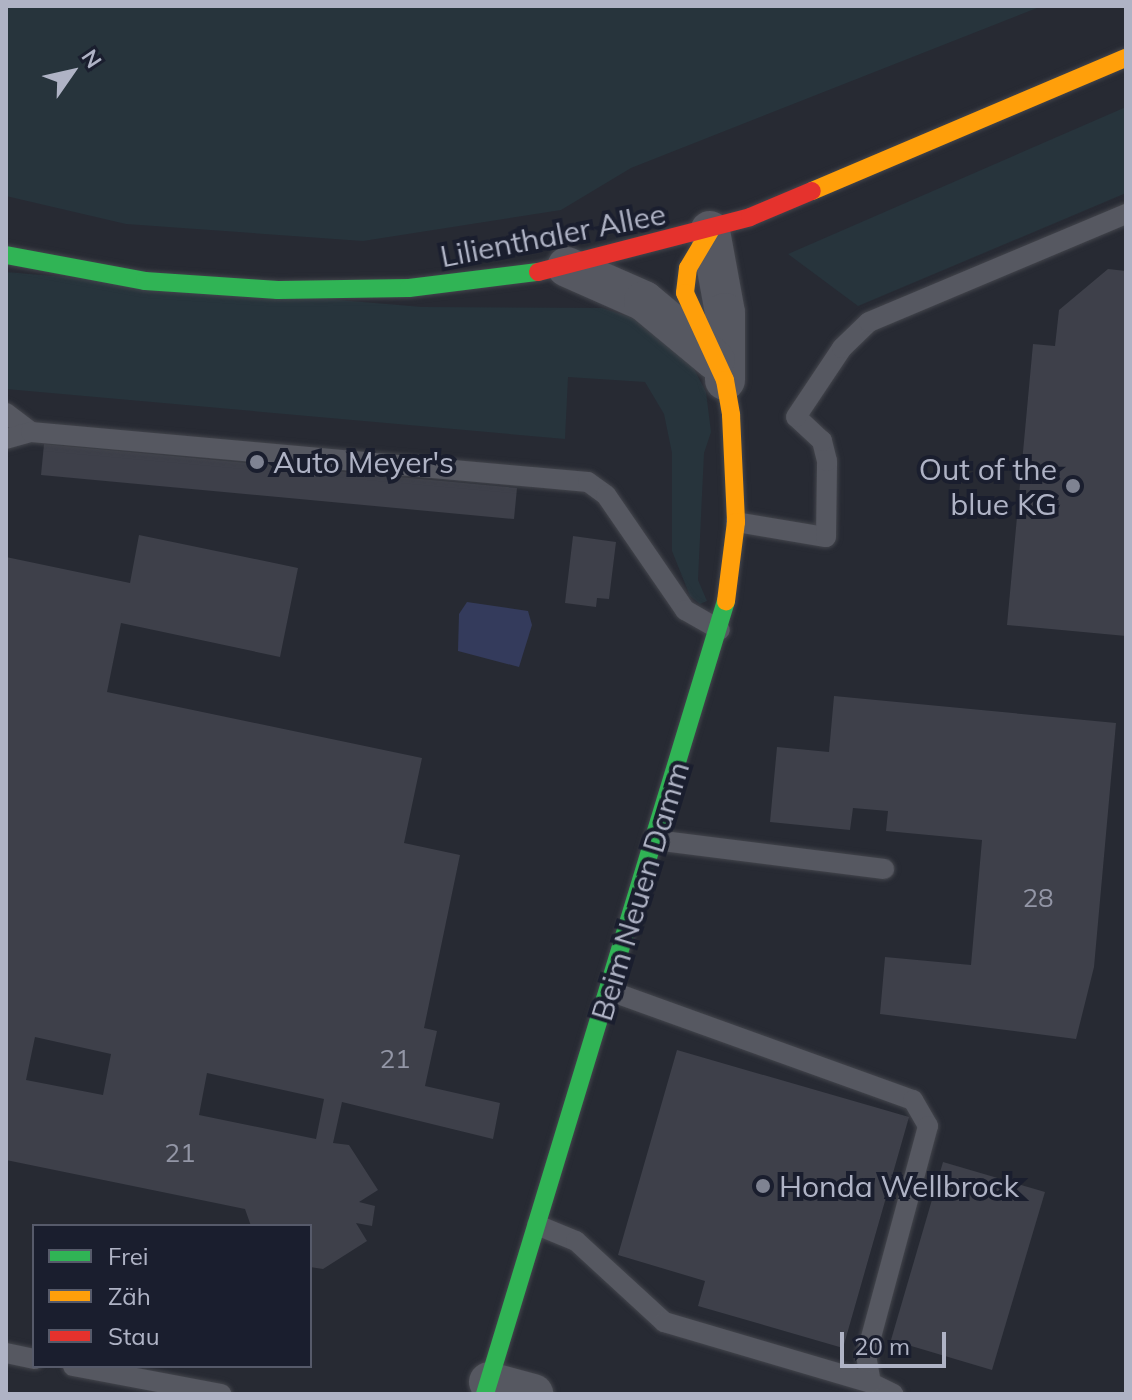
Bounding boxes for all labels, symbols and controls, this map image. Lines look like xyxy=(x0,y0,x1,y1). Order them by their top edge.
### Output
north arrow xyxy=(32,32,112,112)
text: N xyxy=(76,44,108,73)
street label: Lilienthaler Allee xyxy=(437,195,669,275)
place label: Auto Meyer's xyxy=(273,444,454,480)
place label: Out of the blue KG xyxy=(919,451,1057,522)
marker: Auto Meyer's xyxy=(248,453,266,471)
marker: Out of the blue KG xyxy=(1064,477,1082,495)
street label: Beim Neuen Damm xyxy=(583,757,697,1025)
house number: 28 xyxy=(1022,882,1054,914)
house number: 21 xyxy=(379,1043,411,1075)
house number: 21 xyxy=(164,1137,196,1169)
place label: Honda Wellbrock xyxy=(779,1168,1019,1204)
marker: Honda Wellbrock xyxy=(754,1177,772,1195)
legend xyxy=(32,1224,312,1368)
text: Frei xyxy=(108,1241,149,1271)
text: Zäh xyxy=(108,1281,151,1311)
scale bar xyxy=(844,1316,950,1366)
text: Stau xyxy=(108,1321,160,1351)
text: 20 m xyxy=(854,1331,910,1361)

